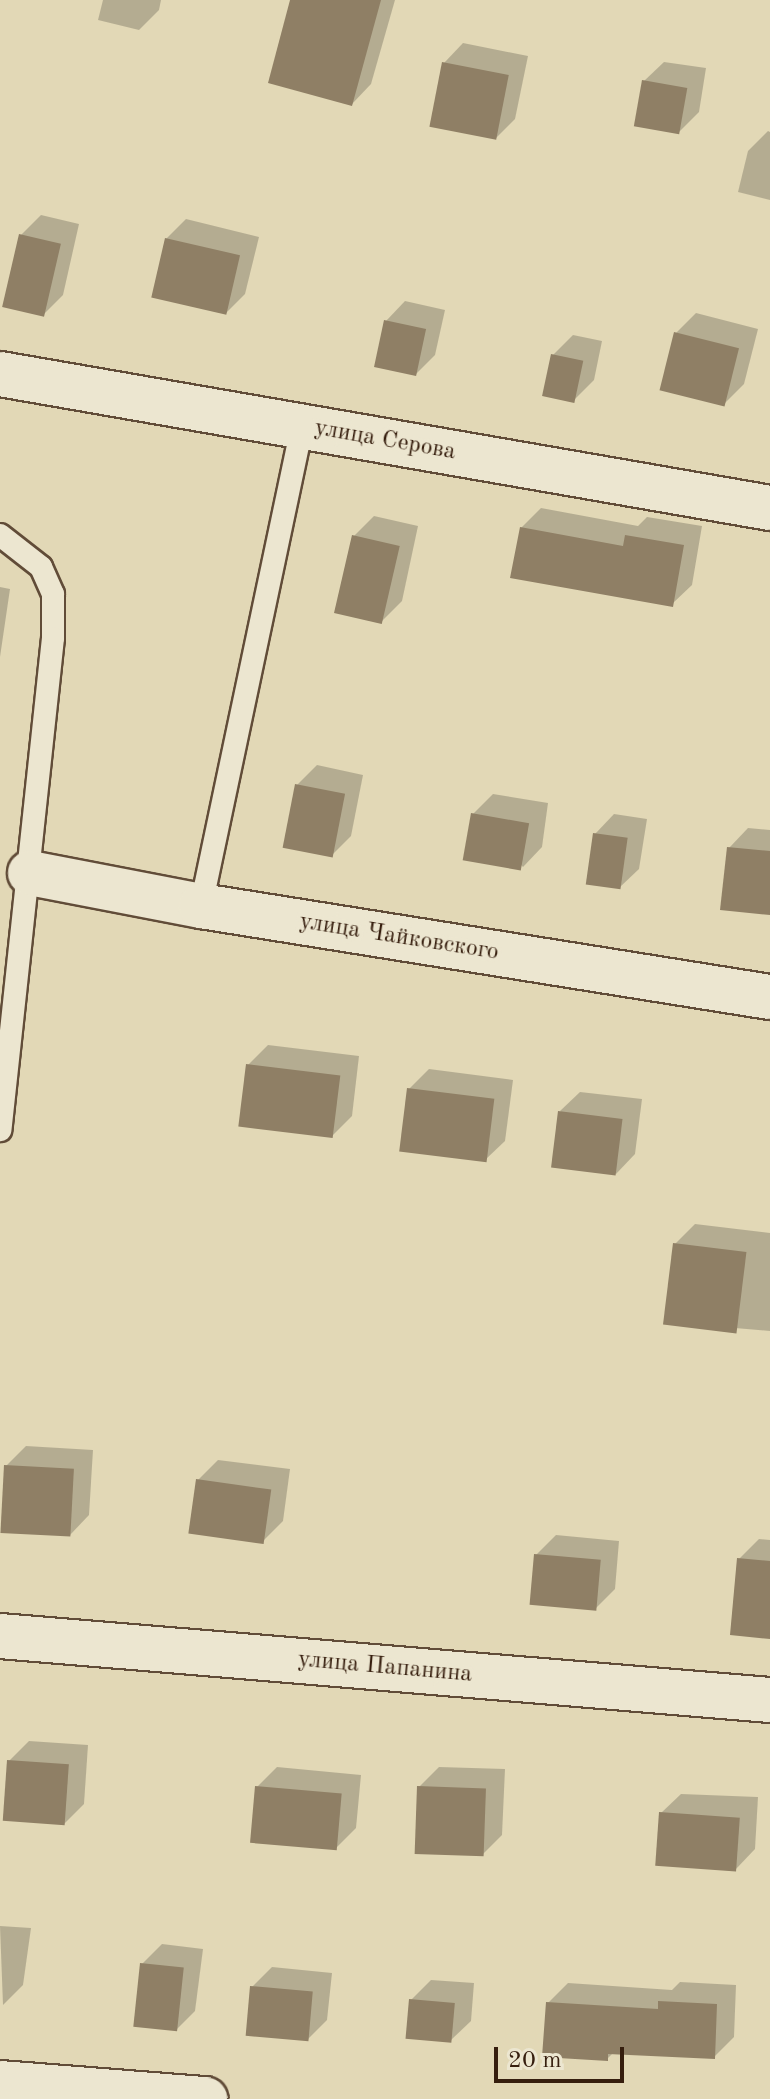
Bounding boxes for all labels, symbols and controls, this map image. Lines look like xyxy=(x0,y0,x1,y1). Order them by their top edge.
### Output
street label: улица Серова xyxy=(312,414,458,468)
street label: улица Чайковского xyxy=(297,908,501,968)
street label: улица Папанина xyxy=(297,1646,473,1690)
scale bar xyxy=(498,2031,628,2081)
text: 20 m xyxy=(508,2049,562,2073)

